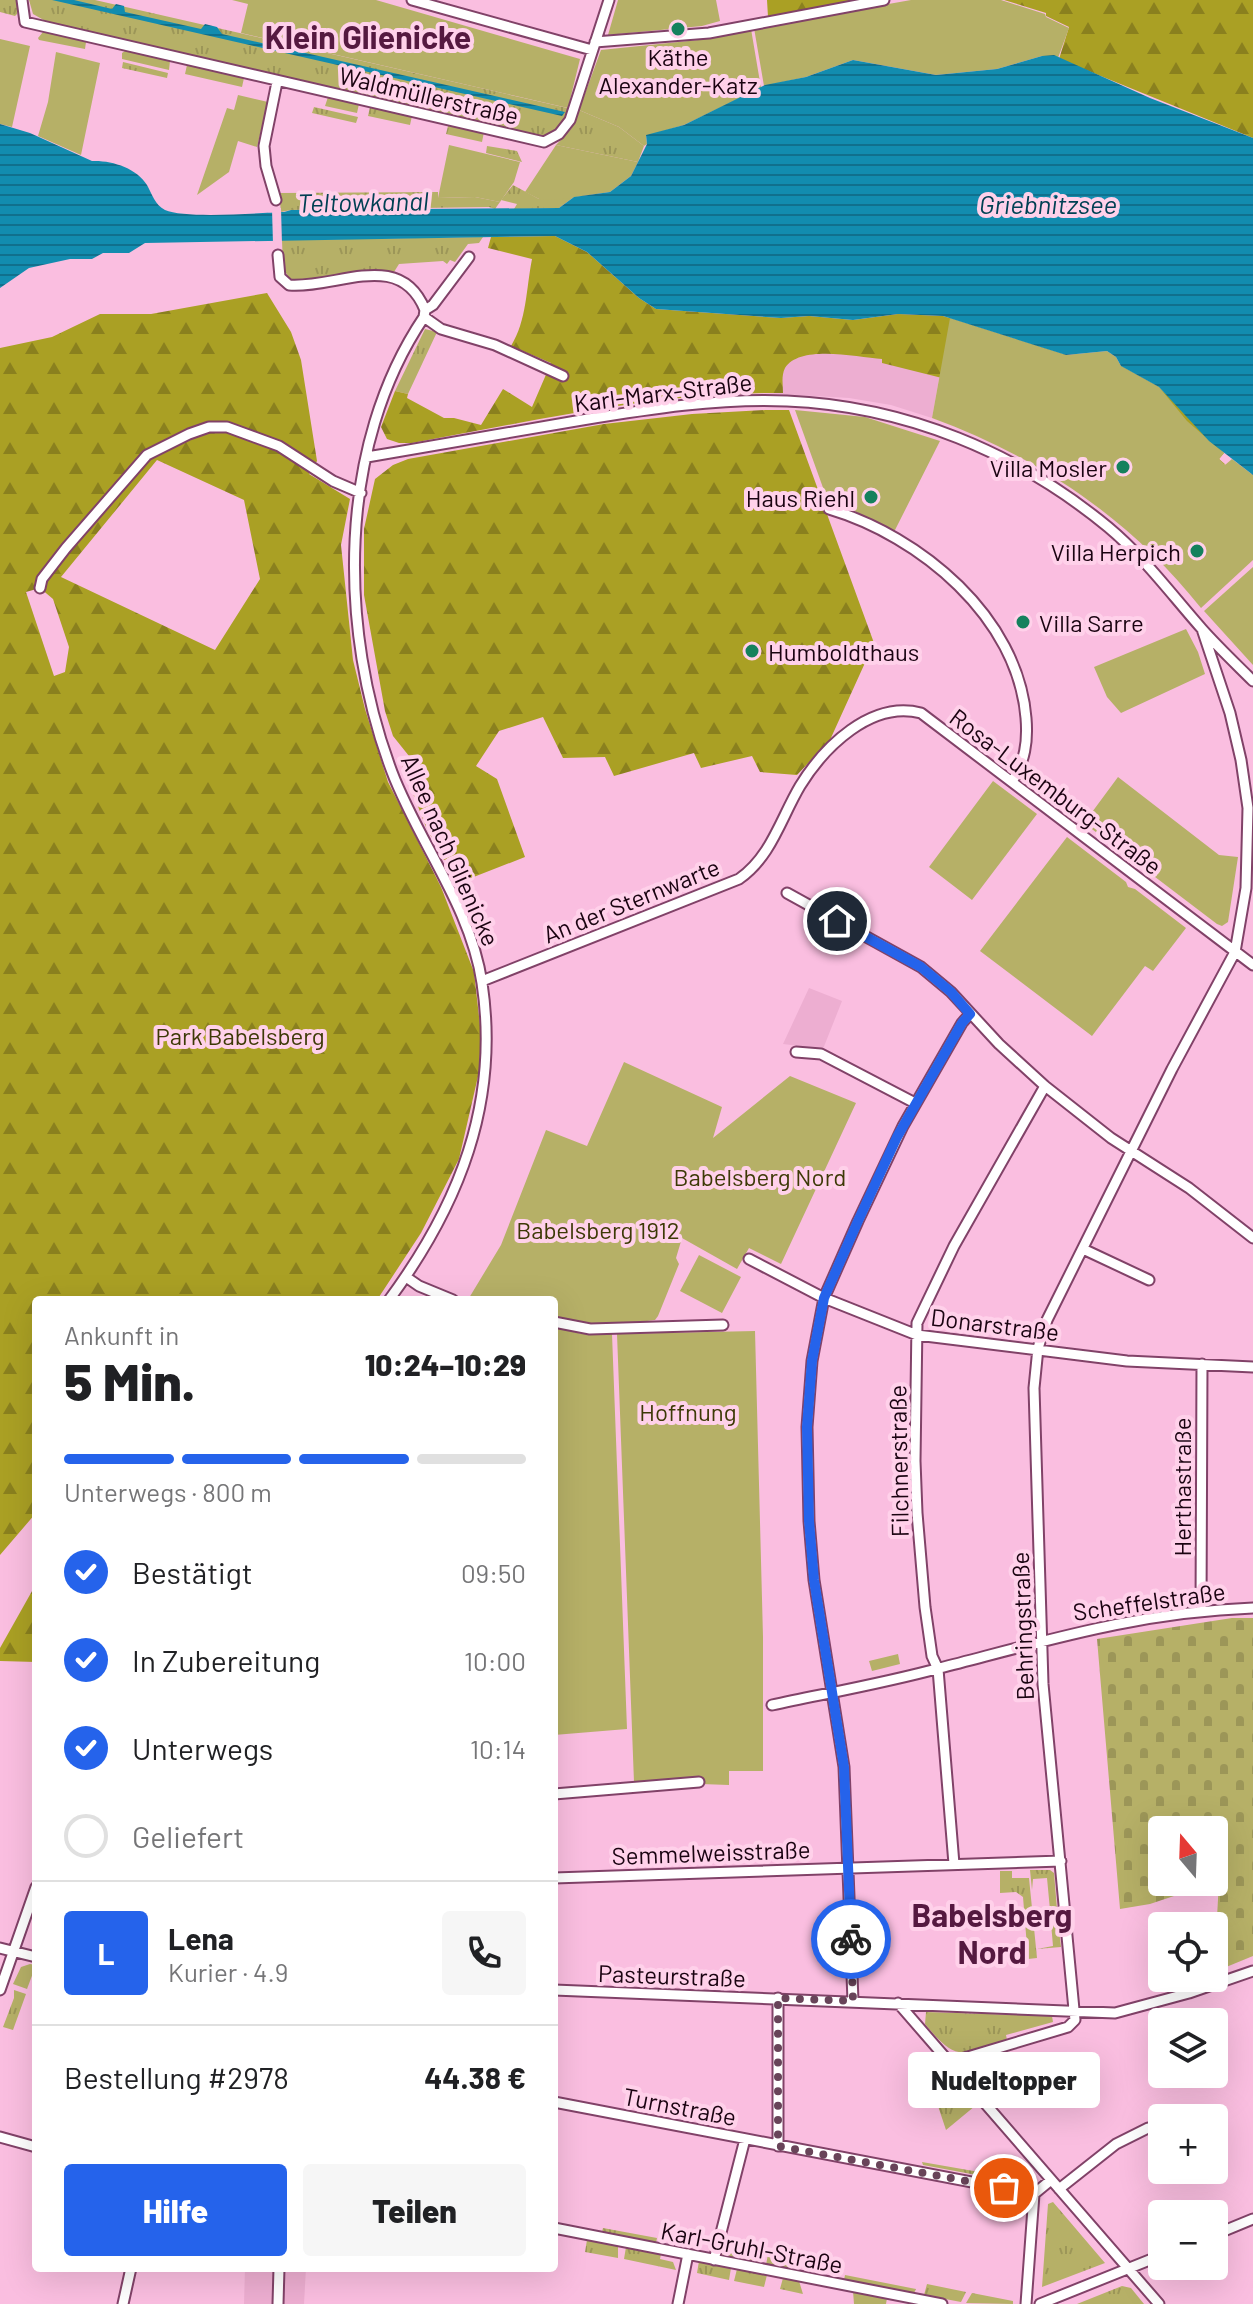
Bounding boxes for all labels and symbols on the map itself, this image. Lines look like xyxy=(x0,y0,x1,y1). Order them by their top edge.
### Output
district label: Klein Glienicke xyxy=(265,17,471,55)
marker: Käthe Alexander-Katz xyxy=(669,20,687,38)
place label: Käthe Alexander-Katz xyxy=(598,42,758,99)
street label: Waldmüllerstraße xyxy=(336,60,522,130)
water label: Teltowkanal xyxy=(297,184,429,218)
water label: Griebnitzsee xyxy=(979,188,1117,219)
street label: Karl-Marx-Straße xyxy=(572,367,754,417)
place label: Villa Mosler xyxy=(990,453,1107,482)
marker: Villa Mosler xyxy=(1114,458,1132,476)
place label: Haus Riehl xyxy=(746,483,855,512)
marker: Haus Riehl xyxy=(862,488,880,506)
place label: Villa Herpich xyxy=(1051,537,1181,566)
marker: Villa Herpich xyxy=(1188,542,1206,560)
place label: Villa Sarre xyxy=(1039,608,1144,637)
marker: Villa Sarre xyxy=(1014,613,1032,631)
place label: Humboldthaus xyxy=(768,637,919,666)
marker: Humboldthaus xyxy=(743,642,761,660)
street label: Rosa-Luxemburg-Straße xyxy=(944,702,1168,880)
street label: Allee nach Glienicke xyxy=(396,750,506,950)
street label: An der Sternwarte xyxy=(538,851,724,949)
pin xyxy=(803,887,871,955)
park label: Park Babelsberg xyxy=(156,1021,324,1050)
park label: Babelsberg Nord xyxy=(674,1162,846,1191)
park label: Babelsberg 1912 xyxy=(516,1215,680,1244)
street label: Donarstraße xyxy=(929,1302,1061,1346)
street label: Filchnerstraße xyxy=(882,1385,914,1537)
park label: Hoffnung xyxy=(639,1397,737,1426)
street label: Herthastraße xyxy=(1167,1418,1196,1556)
street label: Behringstraße xyxy=(1005,1551,1039,1701)
street label: Scheffelstraße xyxy=(1071,1576,1227,1626)
north arrow xyxy=(1148,1816,1228,1896)
street label: Semmelweisstraße xyxy=(611,1834,811,1870)
district label: Babelsberg Nord xyxy=(912,1895,1072,1970)
courier xyxy=(811,1899,891,1979)
street label: Pasteurstraße xyxy=(598,1958,746,1992)
callout: Nudeltopper xyxy=(908,2052,1100,2108)
street label: Turnstraße xyxy=(621,2081,739,2131)
pin xyxy=(970,2154,1038,2222)
street label: Karl-Gruhl-Straße xyxy=(659,2215,845,2279)

